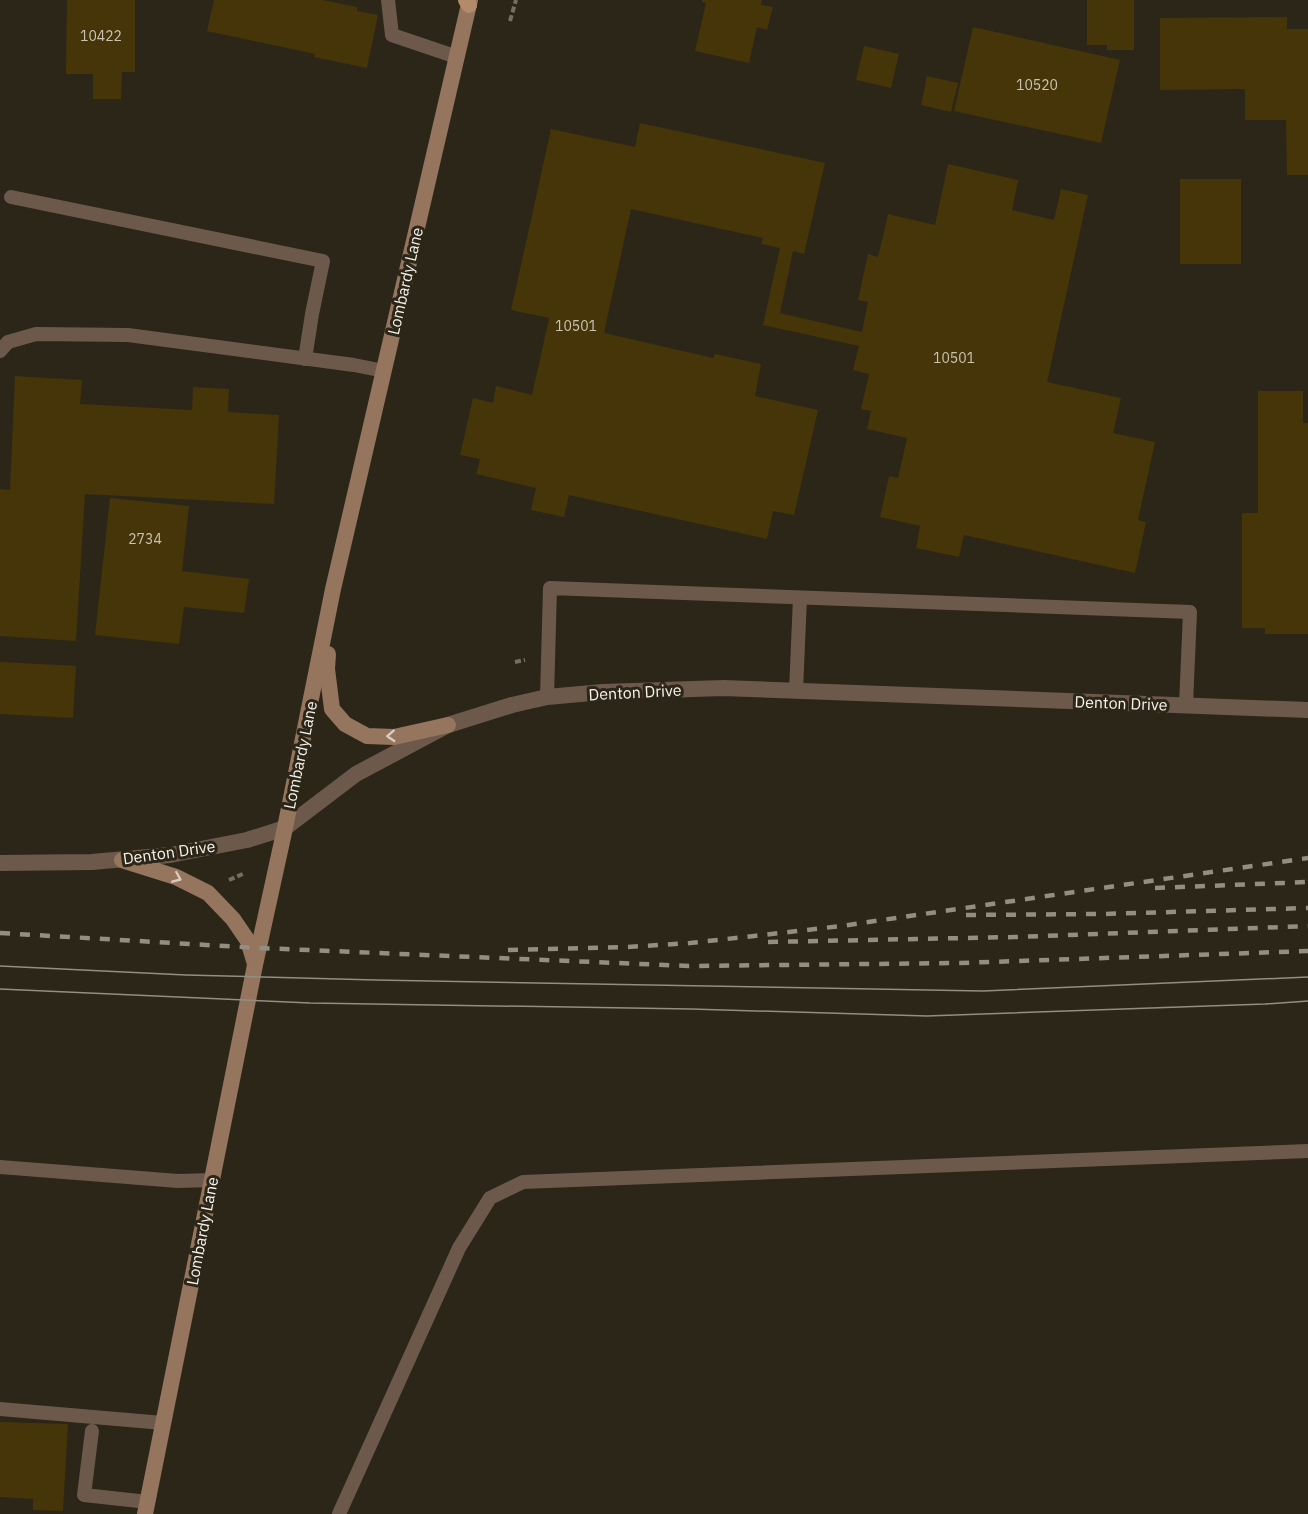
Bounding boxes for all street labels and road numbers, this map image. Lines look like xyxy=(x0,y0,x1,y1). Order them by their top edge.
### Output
street label: Lombardy Lane xyxy=(383,225,427,337)
street label: Denton Drive xyxy=(588,680,682,704)
street label: Denton Drive xyxy=(1074,691,1168,715)
street label: Lombardy Lane xyxy=(279,699,321,811)
street label: Denton Drive xyxy=(121,836,217,868)
street label: Lombardy Lane xyxy=(182,1175,222,1287)

